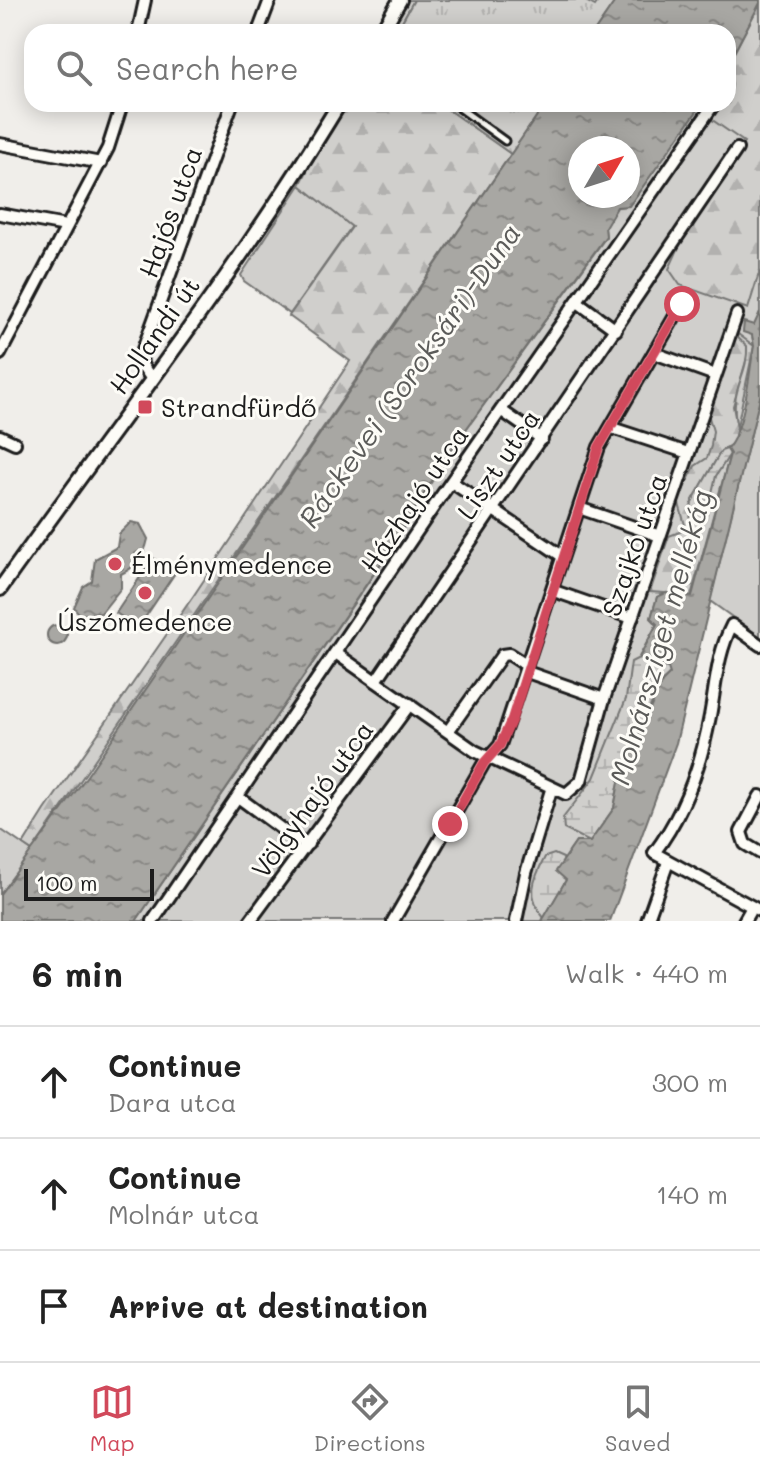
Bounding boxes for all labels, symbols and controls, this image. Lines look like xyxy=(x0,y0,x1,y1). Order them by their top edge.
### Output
search box xyxy=(24,24,736,112)
icon: search xyxy=(52,46,96,90)
text: Search here xyxy=(116,48,299,88)
north arrow xyxy=(568,136,640,208)
street label: Hajós utca xyxy=(131,142,209,282)
water label: Ráckevei (Soroksári)-Duna xyxy=(290,216,528,534)
street label: Hollandi út xyxy=(101,270,207,400)
route start xyxy=(664,286,700,322)
place label: Strandfürdő xyxy=(161,390,317,424)
marker: Strandfürdő xyxy=(136,398,154,416)
street label: Liszt utca xyxy=(449,402,547,526)
street label: Házhajó utca xyxy=(352,419,476,579)
street label: Szajkó utca xyxy=(594,469,674,621)
water label: Molnársziget mellékág xyxy=(601,485,719,789)
place label: Élménymedence xyxy=(131,547,332,581)
marker: Élménymedence xyxy=(106,555,124,573)
marker: Úszómedence xyxy=(136,584,154,602)
place label: Úszómedence xyxy=(57,604,233,638)
street label: Völgyhajó utca xyxy=(244,714,380,884)
route end xyxy=(432,806,468,842)
scale bar xyxy=(24,865,154,901)
text: 100 m xyxy=(36,868,98,897)
text: 6 min xyxy=(32,951,123,996)
text: Walk · 440 m xyxy=(565,956,728,990)
text: Continue xyxy=(108,1045,241,1085)
icon: ahead xyxy=(32,1060,76,1104)
text: 300 m xyxy=(652,1065,728,1099)
text: Dara utca xyxy=(108,1085,237,1119)
text: Continue xyxy=(108,1157,241,1197)
icon: ahead xyxy=(32,1172,76,1216)
text: 140 m xyxy=(656,1177,728,1211)
text: Molnár utca xyxy=(108,1197,260,1231)
icon: arrive xyxy=(32,1284,76,1328)
text: Arrive at destination xyxy=(108,1286,428,1326)
tab: Map xyxy=(90,1380,135,1457)
tab: Directions xyxy=(314,1380,426,1457)
tab: Saved xyxy=(605,1380,670,1457)

